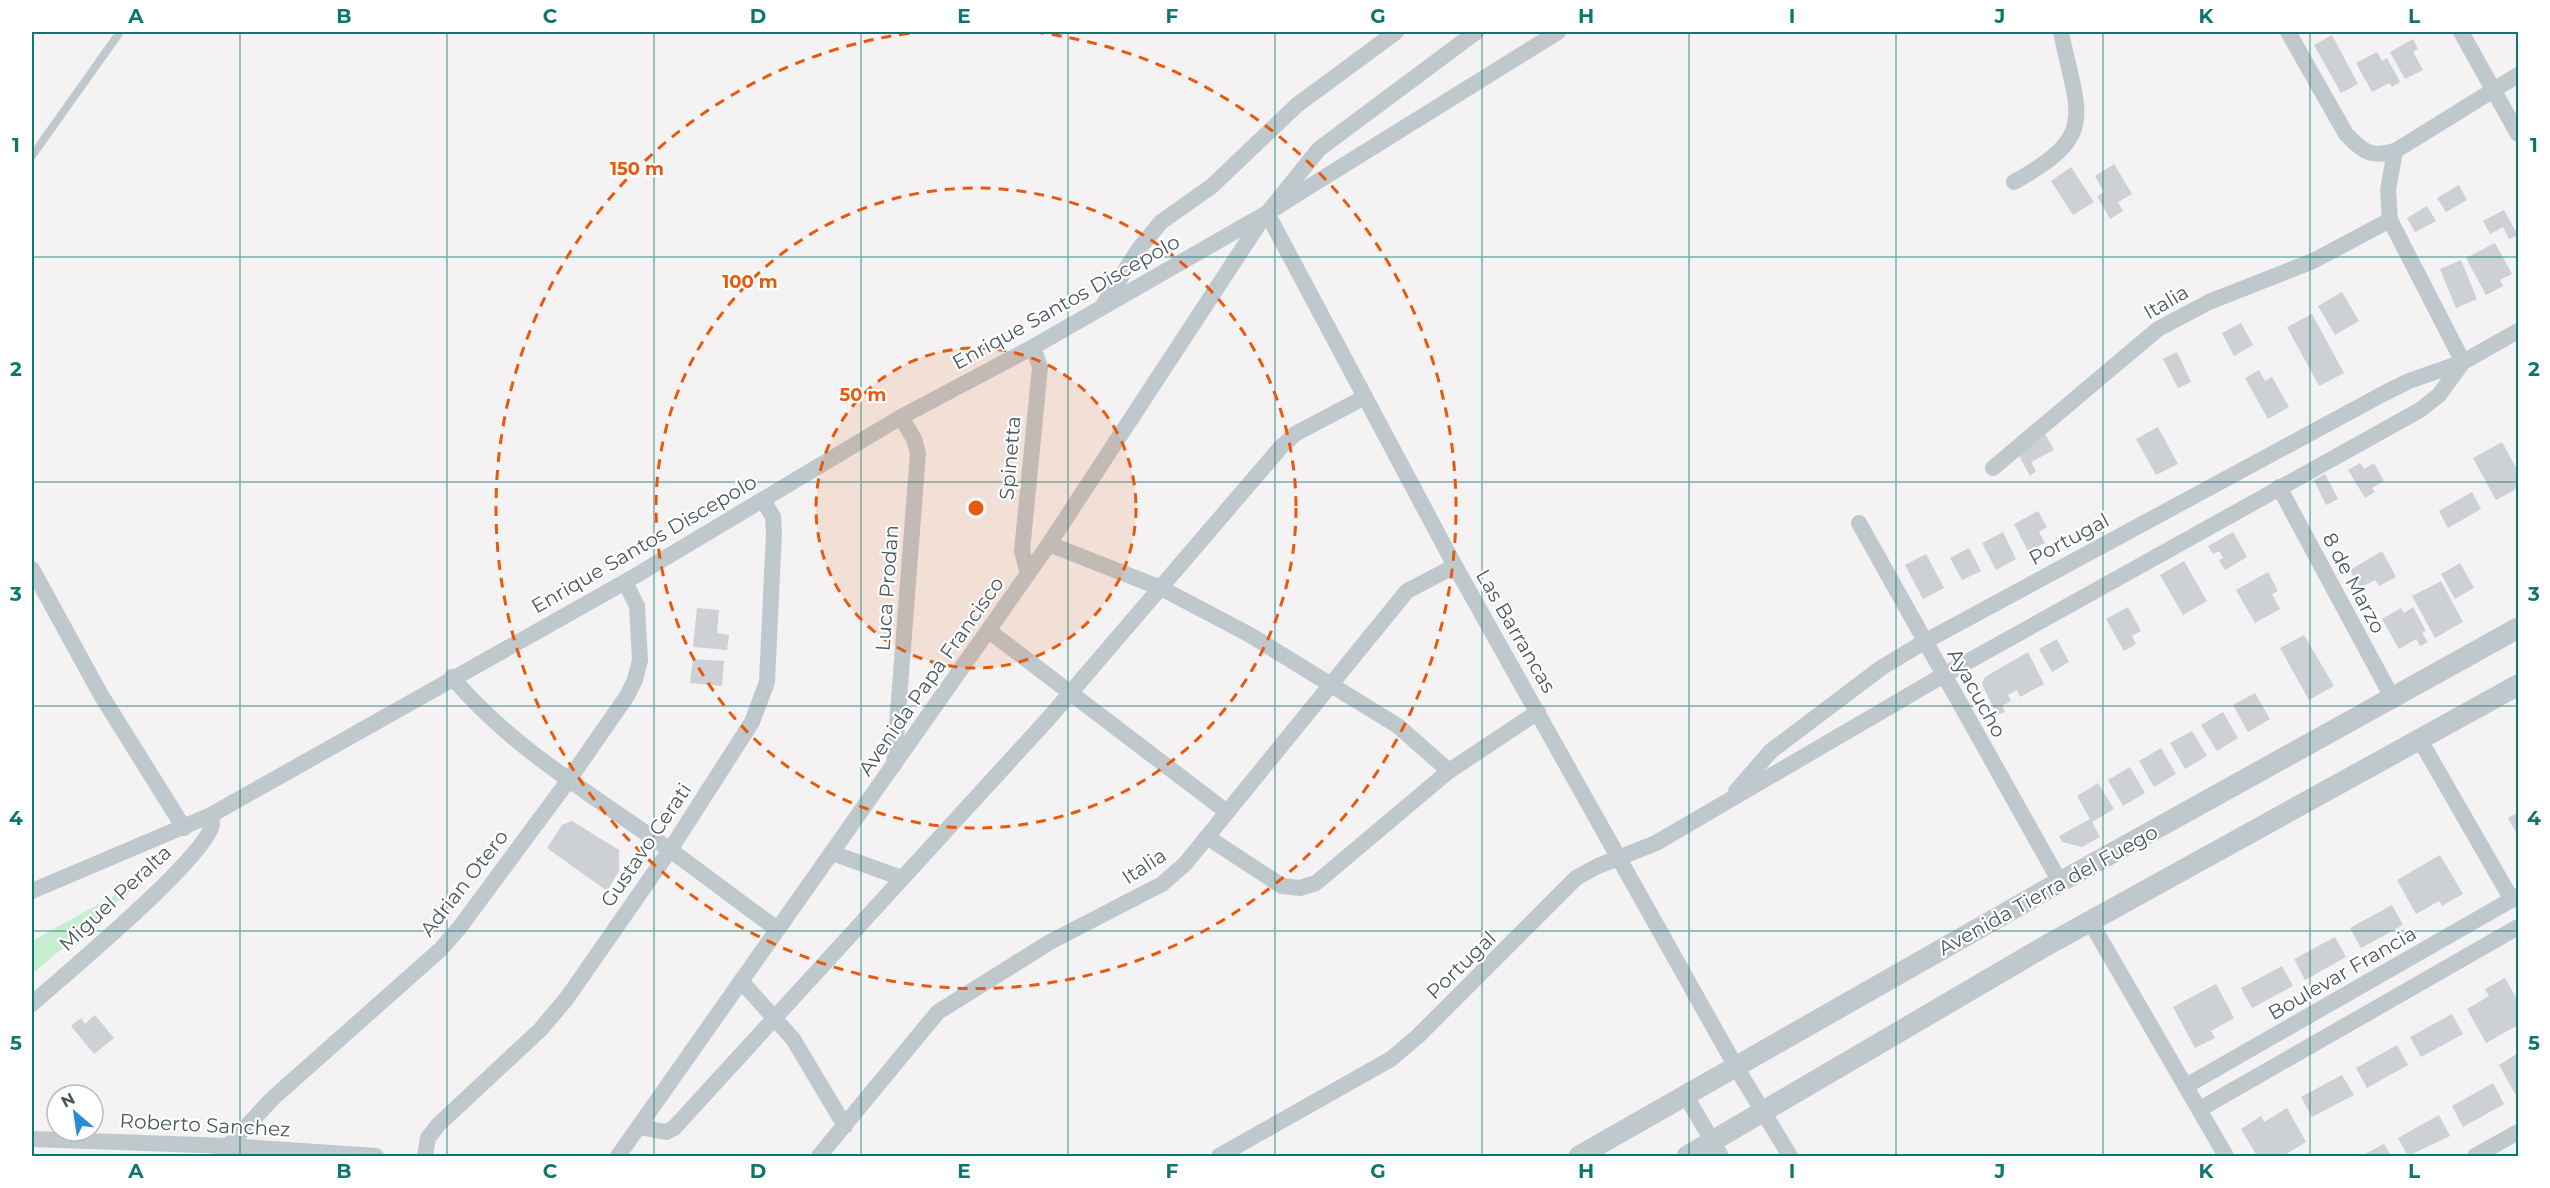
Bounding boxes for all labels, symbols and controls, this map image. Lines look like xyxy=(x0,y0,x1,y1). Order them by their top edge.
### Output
text: A xyxy=(127,4,144,28)
text: B xyxy=(336,4,352,28)
text: C xyxy=(543,4,558,28)
text: D xyxy=(750,4,766,28)
text: E xyxy=(957,4,971,28)
text: F xyxy=(1166,4,1179,28)
text: G xyxy=(1370,4,1386,28)
text: H xyxy=(1578,4,1594,28)
text: I xyxy=(1789,4,1795,28)
text: J xyxy=(1994,4,2005,28)
text: K xyxy=(2199,4,2215,28)
text: L xyxy=(2408,4,2420,28)
text: 1 xyxy=(12,133,20,157)
text: 1 xyxy=(2530,133,2538,157)
text: 150 m xyxy=(610,158,664,180)
street label: Enrique Santos Discepolo xyxy=(948,229,1184,375)
text: 100 m xyxy=(722,271,778,293)
street label: Italia xyxy=(2139,280,2193,324)
text: 2 xyxy=(10,357,22,381)
text: 2 xyxy=(2528,357,2540,381)
text: 50 m xyxy=(840,384,886,406)
street label: Spinetta xyxy=(994,415,1026,501)
street label: Enrique Santos Discepolo xyxy=(527,470,761,618)
centre of rings xyxy=(966,498,986,518)
street label: Portugal xyxy=(2025,508,2113,570)
street label: Luca Prodan xyxy=(871,524,903,652)
street label: 8 de Marzo xyxy=(2317,529,2391,637)
street label: Las Barrancas xyxy=(1471,565,1561,697)
street label: Avenida Papa Francisco xyxy=(853,572,1009,780)
text: 3 xyxy=(9,582,22,606)
text: 3 xyxy=(2527,582,2540,606)
street label: Ayacucho xyxy=(1943,644,2011,742)
street label: Gustavo Cerati xyxy=(596,778,696,912)
text: 4 xyxy=(9,806,23,830)
text: 4 xyxy=(2527,806,2541,830)
street label: Avenida Tierra del Fuego xyxy=(1934,820,2162,960)
street label: Adrian Otero xyxy=(415,825,513,941)
street label: Miguel Peralta xyxy=(54,840,176,956)
street label: Italia xyxy=(1117,843,1171,889)
street label: Boulevar Francia xyxy=(2264,921,2420,1025)
street label: Portugal xyxy=(1421,926,1501,1004)
text: 5 xyxy=(10,1031,22,1055)
text: 5 xyxy=(2528,1031,2540,1055)
north arrow xyxy=(45,1083,105,1143)
text: N xyxy=(58,1089,78,1112)
street label: Roberto Sanchez xyxy=(119,1109,291,1141)
text: A xyxy=(127,1159,144,1183)
text: B xyxy=(336,1159,352,1183)
text: C xyxy=(543,1159,558,1183)
text: D xyxy=(750,1159,766,1183)
text: E xyxy=(957,1159,971,1183)
text: F xyxy=(1166,1159,1179,1183)
text: G xyxy=(1370,1159,1386,1183)
text: H xyxy=(1578,1159,1594,1183)
text: I xyxy=(1789,1159,1795,1183)
text: J xyxy=(1994,1159,2005,1183)
text: K xyxy=(2199,1159,2215,1183)
text: L xyxy=(2408,1159,2420,1183)

